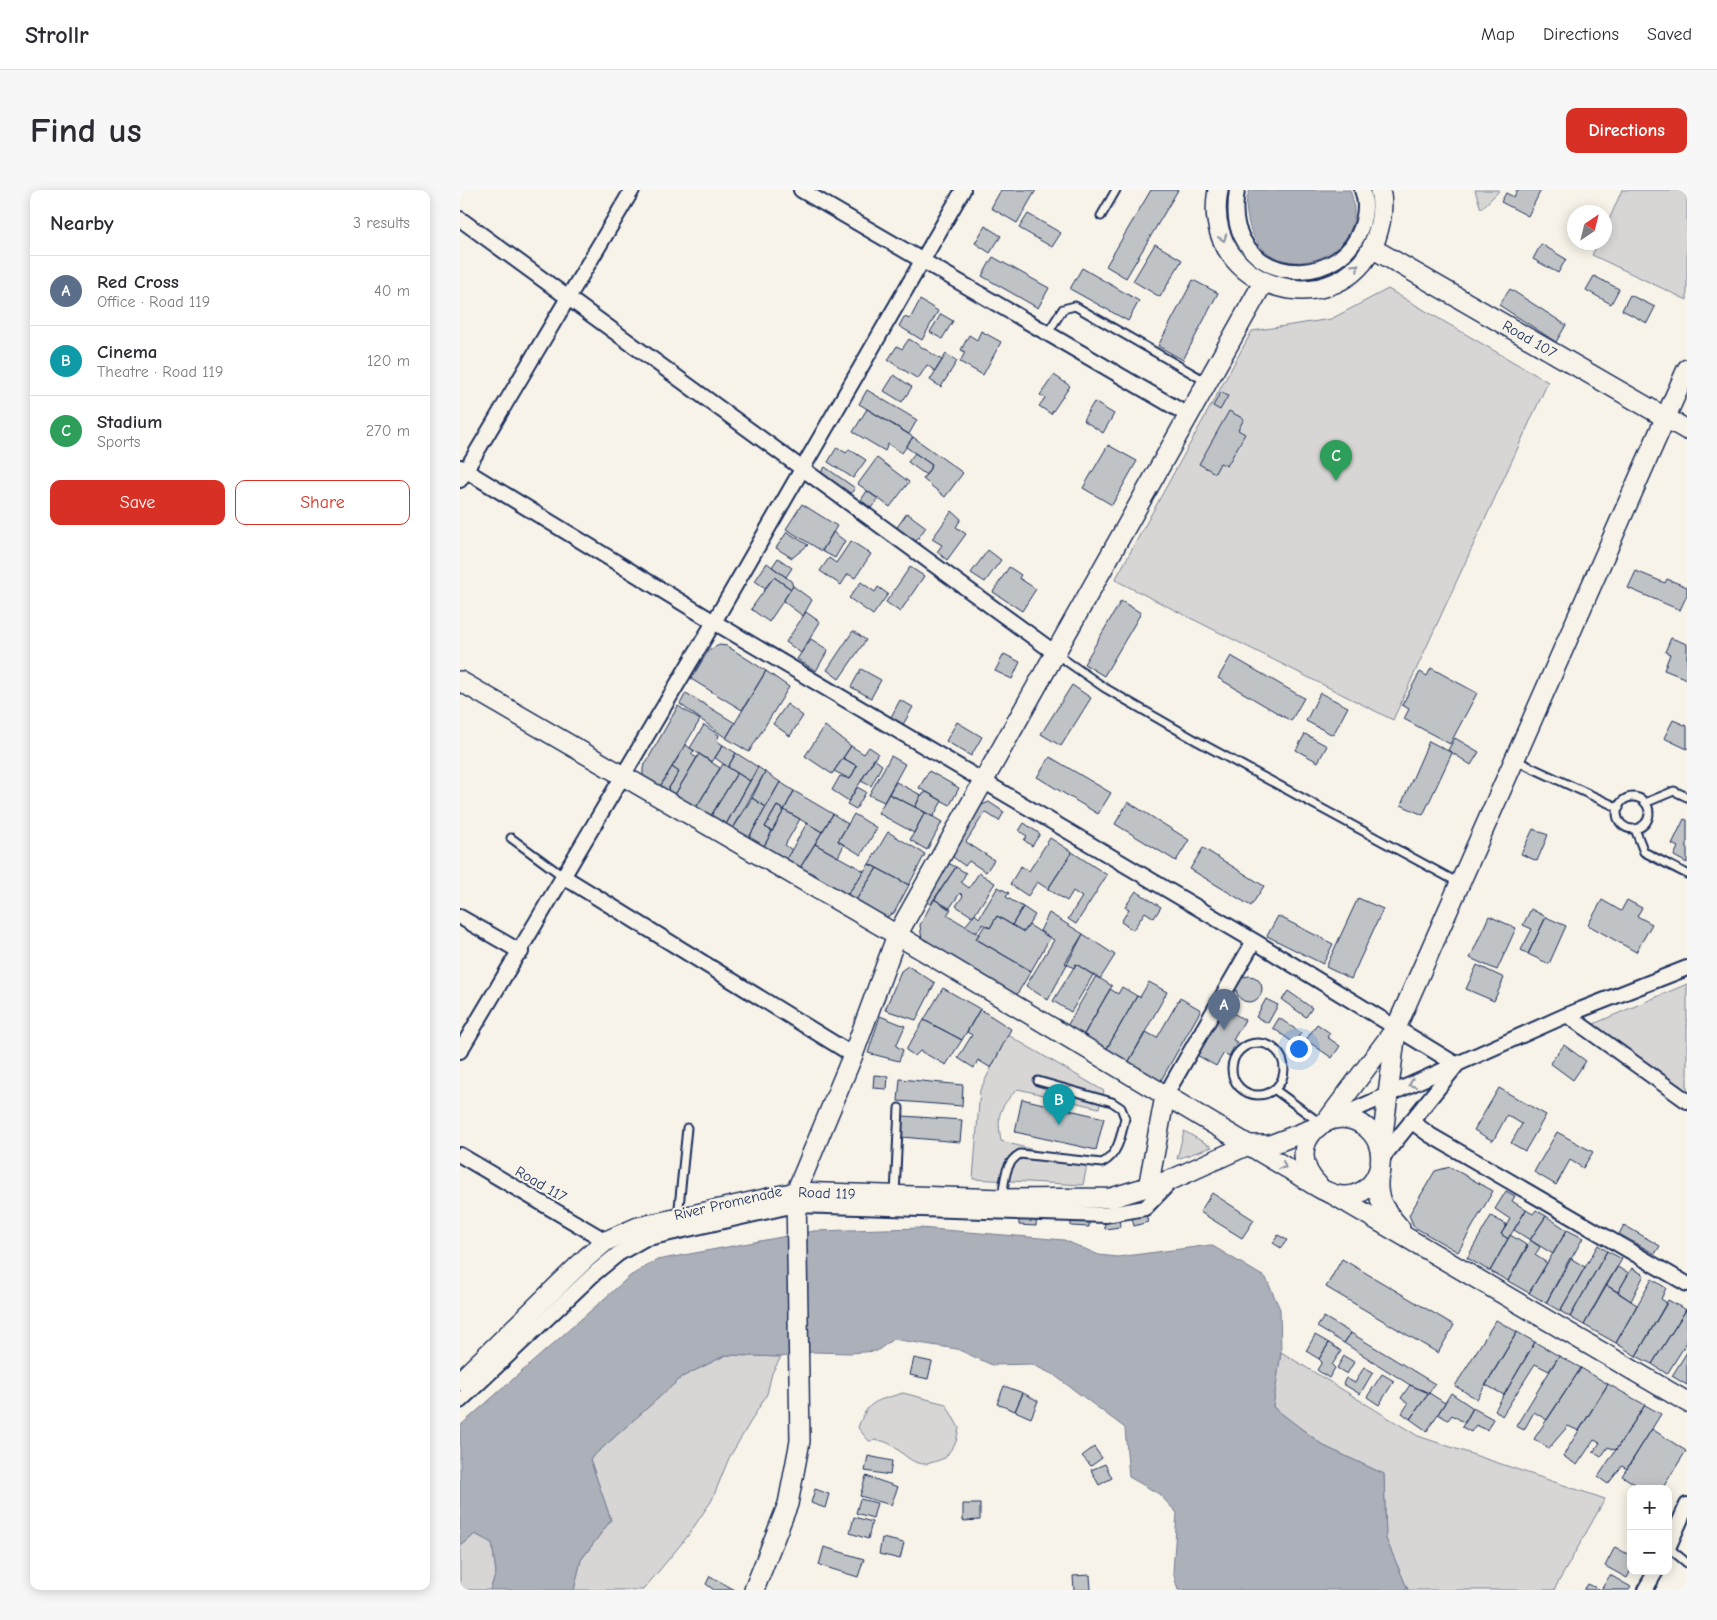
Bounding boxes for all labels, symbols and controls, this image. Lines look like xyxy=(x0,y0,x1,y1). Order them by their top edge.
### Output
text: Strollr xyxy=(25,21,89,49)
text: Map xyxy=(1481,24,1515,45)
text: Directions xyxy=(1543,24,1619,45)
text: Saved xyxy=(1647,24,1692,45)
button: Directions xyxy=(1566,108,1687,153)
text: Find us xyxy=(30,110,142,151)
north arrow xyxy=(1567,205,1612,250)
text: Nearby xyxy=(50,211,114,235)
text: 3 results xyxy=(353,214,410,232)
one-way arrow xyxy=(1217,233,1227,241)
one-way arrow xyxy=(1350,264,1359,273)
text: Red Cross xyxy=(97,271,179,293)
text: A xyxy=(62,282,70,300)
text: 40 m xyxy=(374,282,410,300)
text: Office · Road 119 xyxy=(97,293,210,311)
street label: Road 107 xyxy=(1499,316,1560,362)
text: Cinema xyxy=(97,341,157,363)
text: B xyxy=(61,352,71,370)
text: 120 m xyxy=(367,352,410,370)
text: Theatre · Road 119 xyxy=(97,363,223,381)
text: Stadium xyxy=(97,411,162,433)
text: C xyxy=(61,422,71,440)
text: 270 m xyxy=(366,422,410,440)
text: Sports xyxy=(97,433,140,451)
pin: C xyxy=(1320,440,1352,481)
button: Save xyxy=(50,480,225,525)
button: Share xyxy=(235,480,410,525)
pin: A xyxy=(1208,989,1240,1030)
your location xyxy=(1286,1036,1312,1062)
one-way arrow xyxy=(1408,1078,1417,1089)
pin: B xyxy=(1043,1084,1075,1125)
one-way arrow xyxy=(1278,1159,1287,1169)
street label: Road 117 xyxy=(512,1162,570,1206)
street label: River Promenade xyxy=(672,1182,784,1224)
street label: Road 119 xyxy=(798,1183,856,1203)
map controls xyxy=(1627,1485,1672,1575)
button: + xyxy=(1627,1485,1672,1530)
button: − xyxy=(1627,1530,1672,1575)

